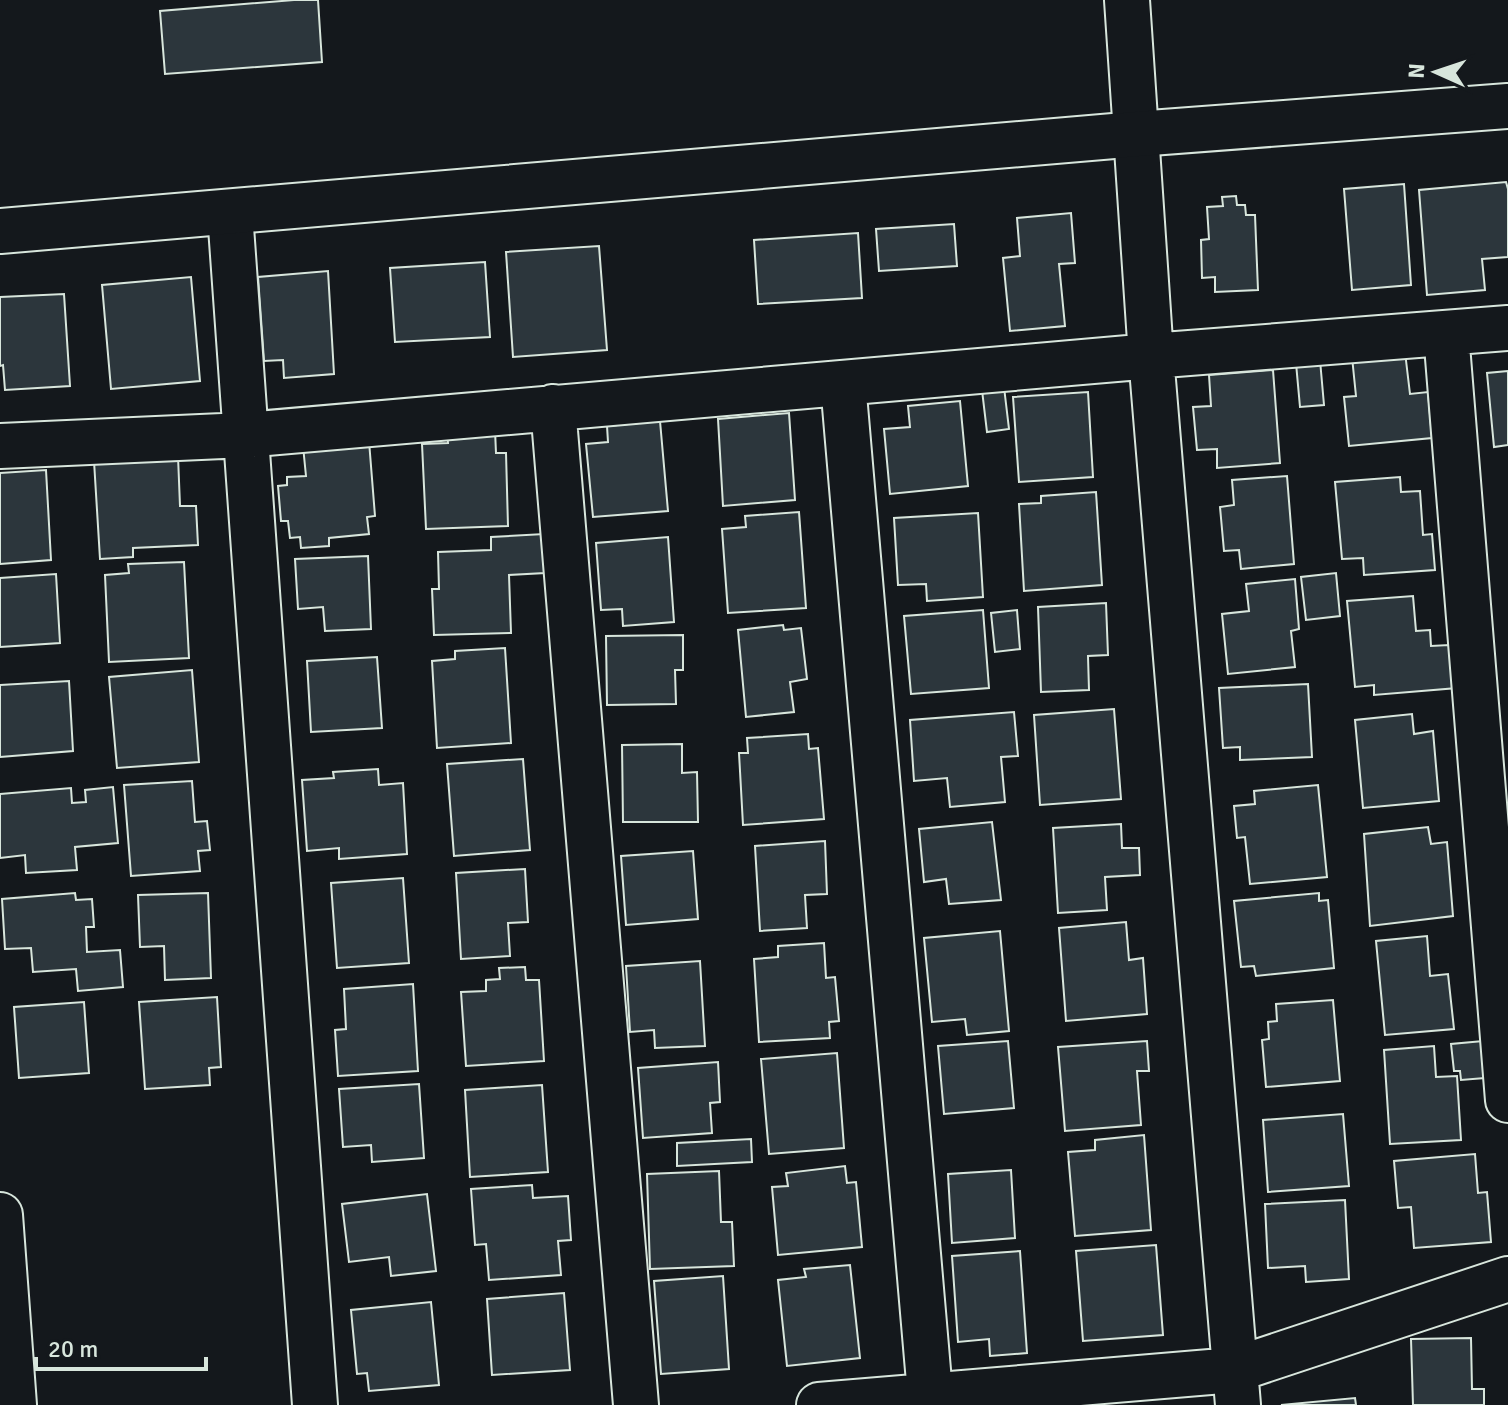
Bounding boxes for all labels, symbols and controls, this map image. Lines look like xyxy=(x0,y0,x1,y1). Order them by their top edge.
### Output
north arrow xyxy=(1396,32,1476,112)
text: N xyxy=(1403,63,1430,79)
scale bar xyxy=(36,1321,206,1371)
text: 20 m xyxy=(48,1334,98,1364)

